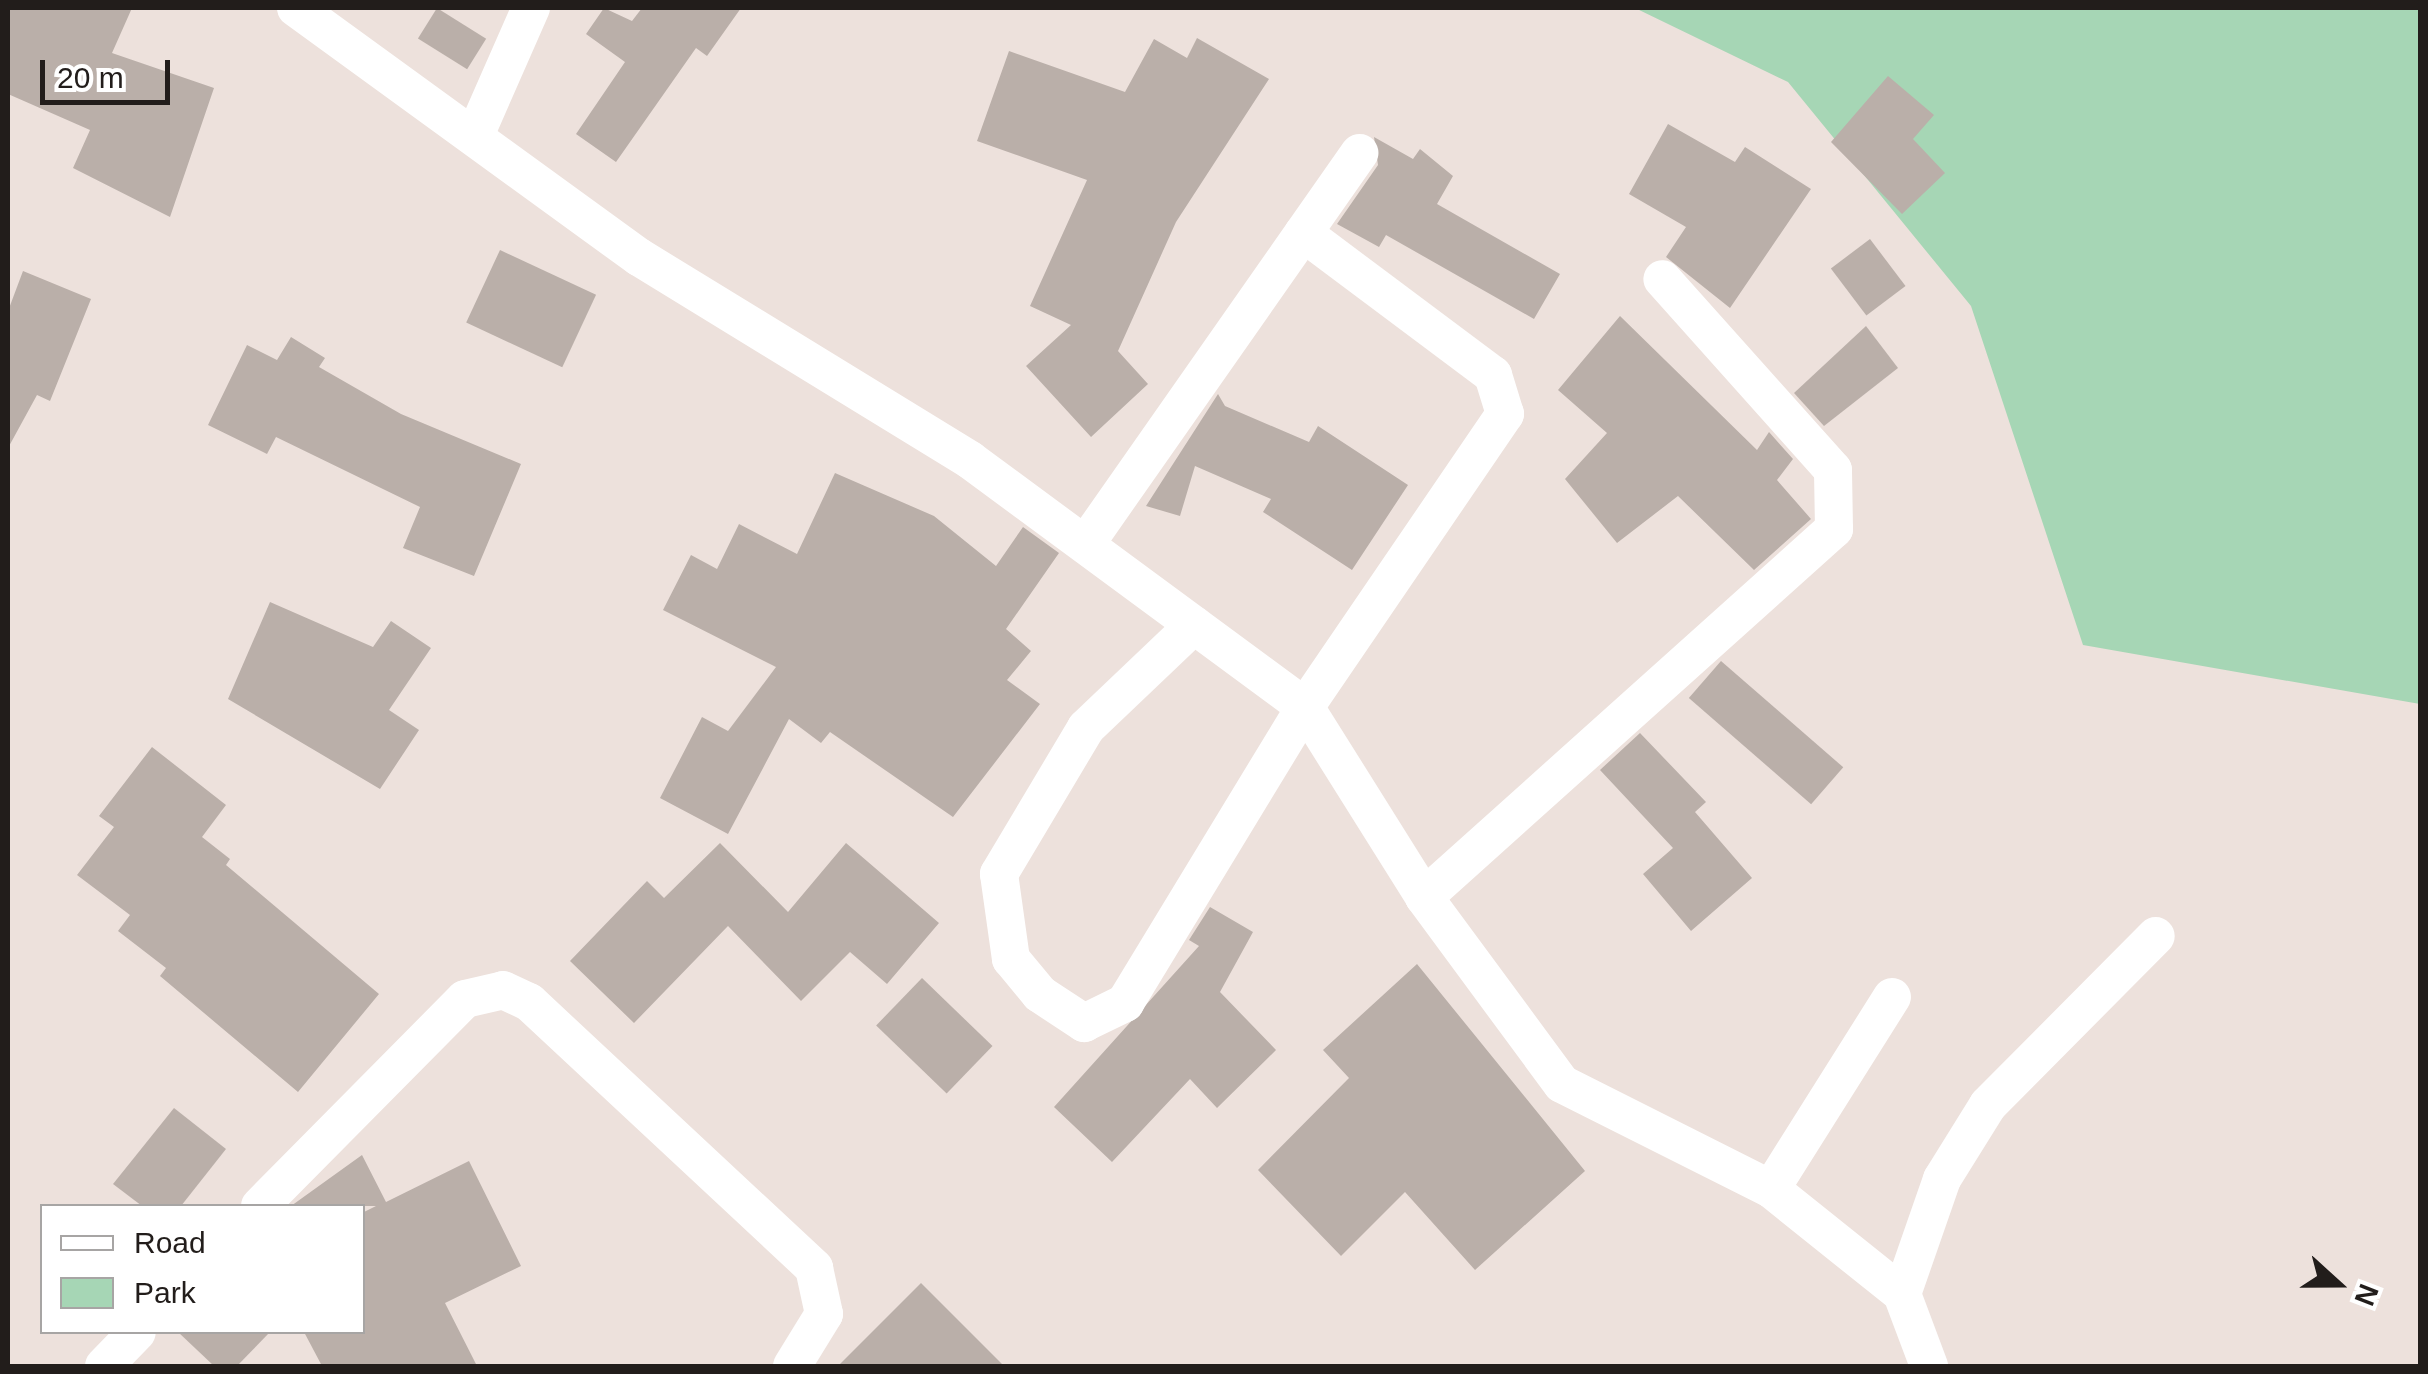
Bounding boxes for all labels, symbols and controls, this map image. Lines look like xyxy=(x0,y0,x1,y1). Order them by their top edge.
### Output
scale bar xyxy=(45,40,175,102)
text: 20 m xyxy=(57,61,124,94)
legend xyxy=(40,1204,365,1334)
text: Road xyxy=(134,1226,206,1259)
north arrow xyxy=(2288,1234,2388,1334)
text: Park xyxy=(134,1276,196,1309)
text: N xyxy=(2348,1280,2385,1310)

